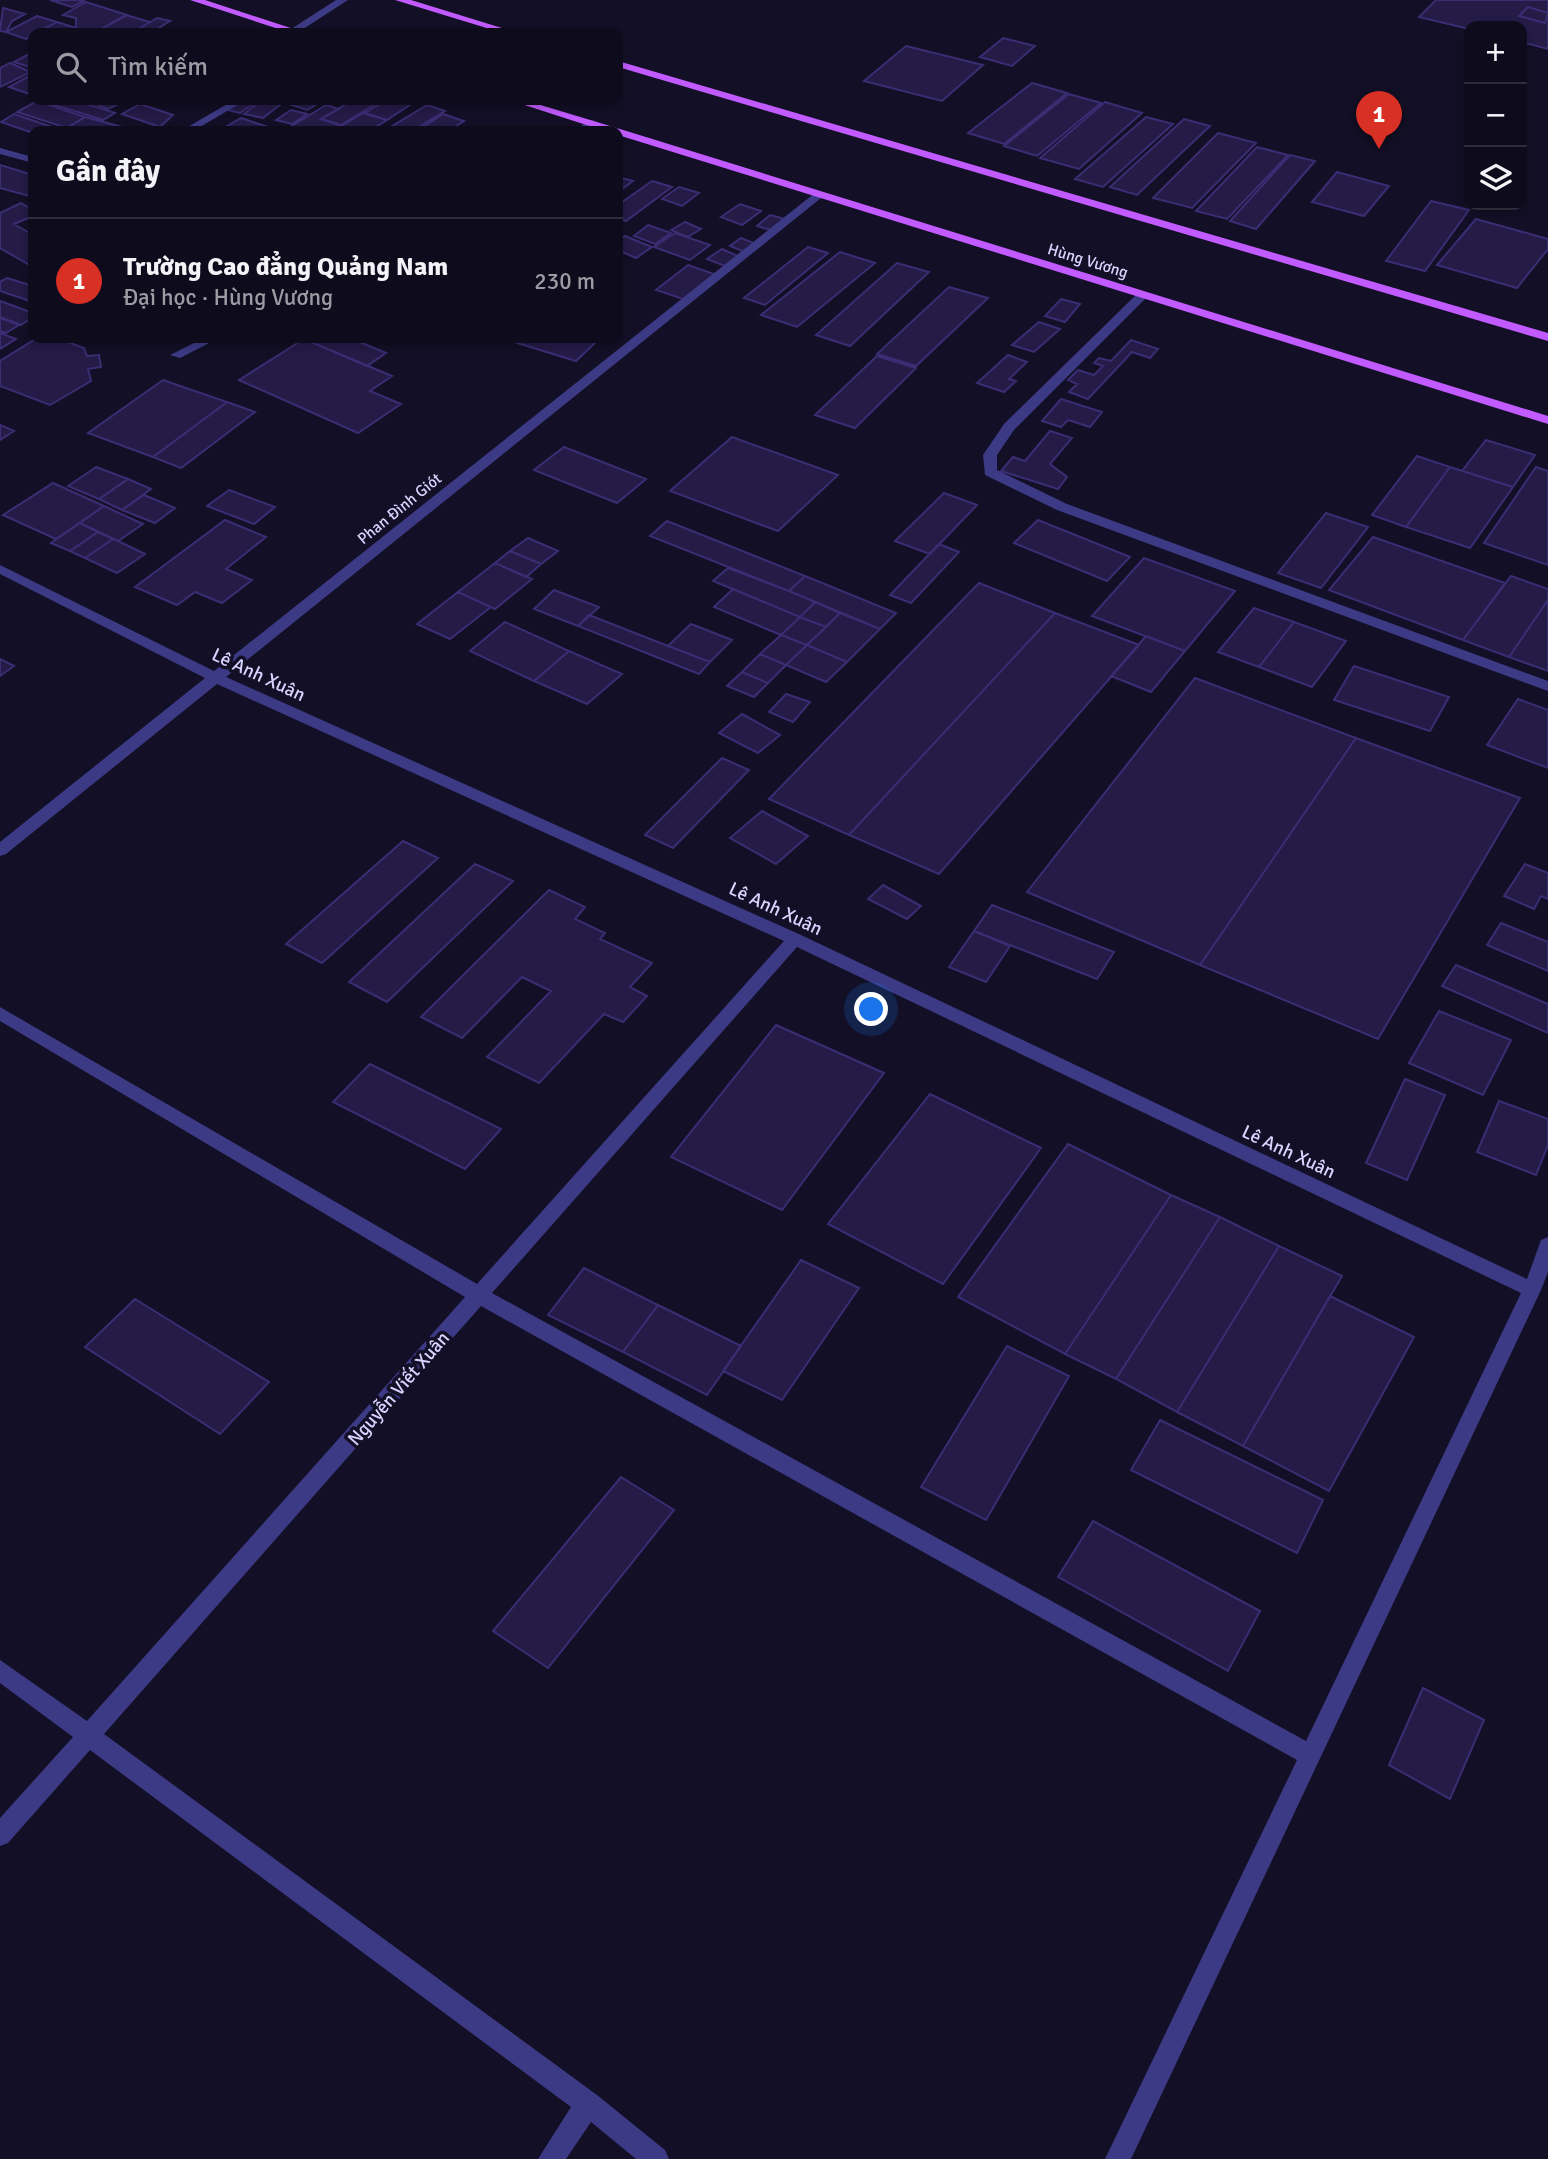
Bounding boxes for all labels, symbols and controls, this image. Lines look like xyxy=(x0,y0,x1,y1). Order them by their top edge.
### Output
map controls xyxy=(1464,21,1527,210)
button: + xyxy=(1464,21,1527,84)
search box xyxy=(28,28,623,105)
icon: search xyxy=(52,48,90,86)
text: Tìm kiếm xyxy=(108,51,208,83)
button: − xyxy=(1464,84,1527,147)
pin: 1 xyxy=(1356,91,1402,149)
button: layers xyxy=(1464,147,1527,210)
text: Gần đây xyxy=(56,153,160,190)
street label: Hùng Vương xyxy=(1045,239,1130,283)
text: Trường Cao đẳng Quảng Nam xyxy=(123,251,448,283)
text: 1 xyxy=(73,267,85,296)
text: 230 m xyxy=(534,267,595,296)
text: Đại học · Hùng Vương xyxy=(123,283,333,312)
street label: Phan Đình Giót xyxy=(354,469,446,549)
street label: Lê Anh Xuân xyxy=(208,643,309,707)
street label: Lê Anh Xuân xyxy=(725,877,826,941)
your location xyxy=(854,992,888,1026)
street label: Lê Anh Xuân xyxy=(1238,1120,1339,1184)
street label: Nguyễn Viết Xuân xyxy=(343,1327,455,1451)

